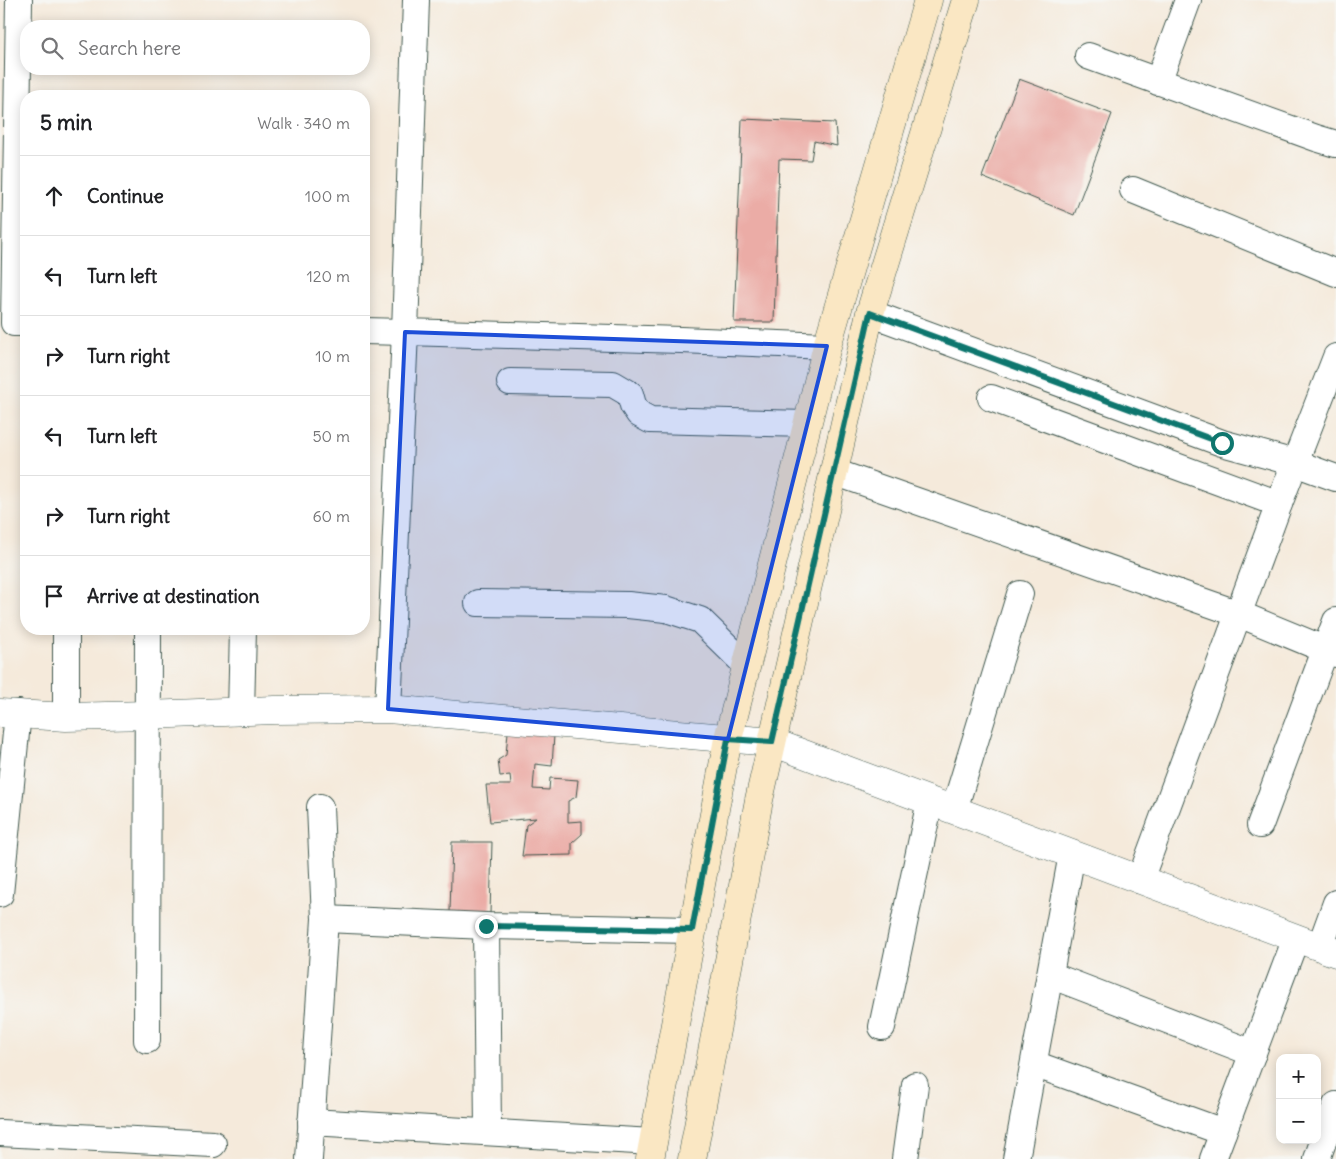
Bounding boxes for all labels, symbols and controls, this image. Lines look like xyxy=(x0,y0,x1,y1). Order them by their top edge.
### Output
search box xyxy=(20,20,370,75)
icon: search xyxy=(38,34,66,62)
text: Search here xyxy=(78,36,181,60)
text: 5 min xyxy=(40,109,92,136)
text: Walk · 340 m xyxy=(257,113,350,133)
icon: ahead xyxy=(40,182,68,210)
text: Continue xyxy=(87,184,164,208)
text: 100 m xyxy=(305,186,350,206)
icon: left xyxy=(40,262,68,290)
text: Turn left xyxy=(87,264,157,288)
text: 120 m xyxy=(307,266,350,286)
icon: right xyxy=(40,342,68,370)
text: Turn right xyxy=(87,344,170,368)
text: 10 m xyxy=(315,346,350,366)
icon: left xyxy=(40,422,68,450)
text: Turn left xyxy=(87,424,157,448)
text: 50 m xyxy=(312,426,350,446)
route start xyxy=(1211,432,1234,455)
icon: right xyxy=(40,502,68,530)
text: Turn right xyxy=(87,504,170,528)
text: 60 m xyxy=(312,506,350,526)
icon: arrive xyxy=(40,582,68,610)
text: Arrive at destination xyxy=(87,584,260,608)
route end xyxy=(475,915,498,938)
map controls xyxy=(1276,1054,1321,1144)
button: + xyxy=(1276,1054,1321,1099)
button: − xyxy=(1276,1099,1321,1144)

